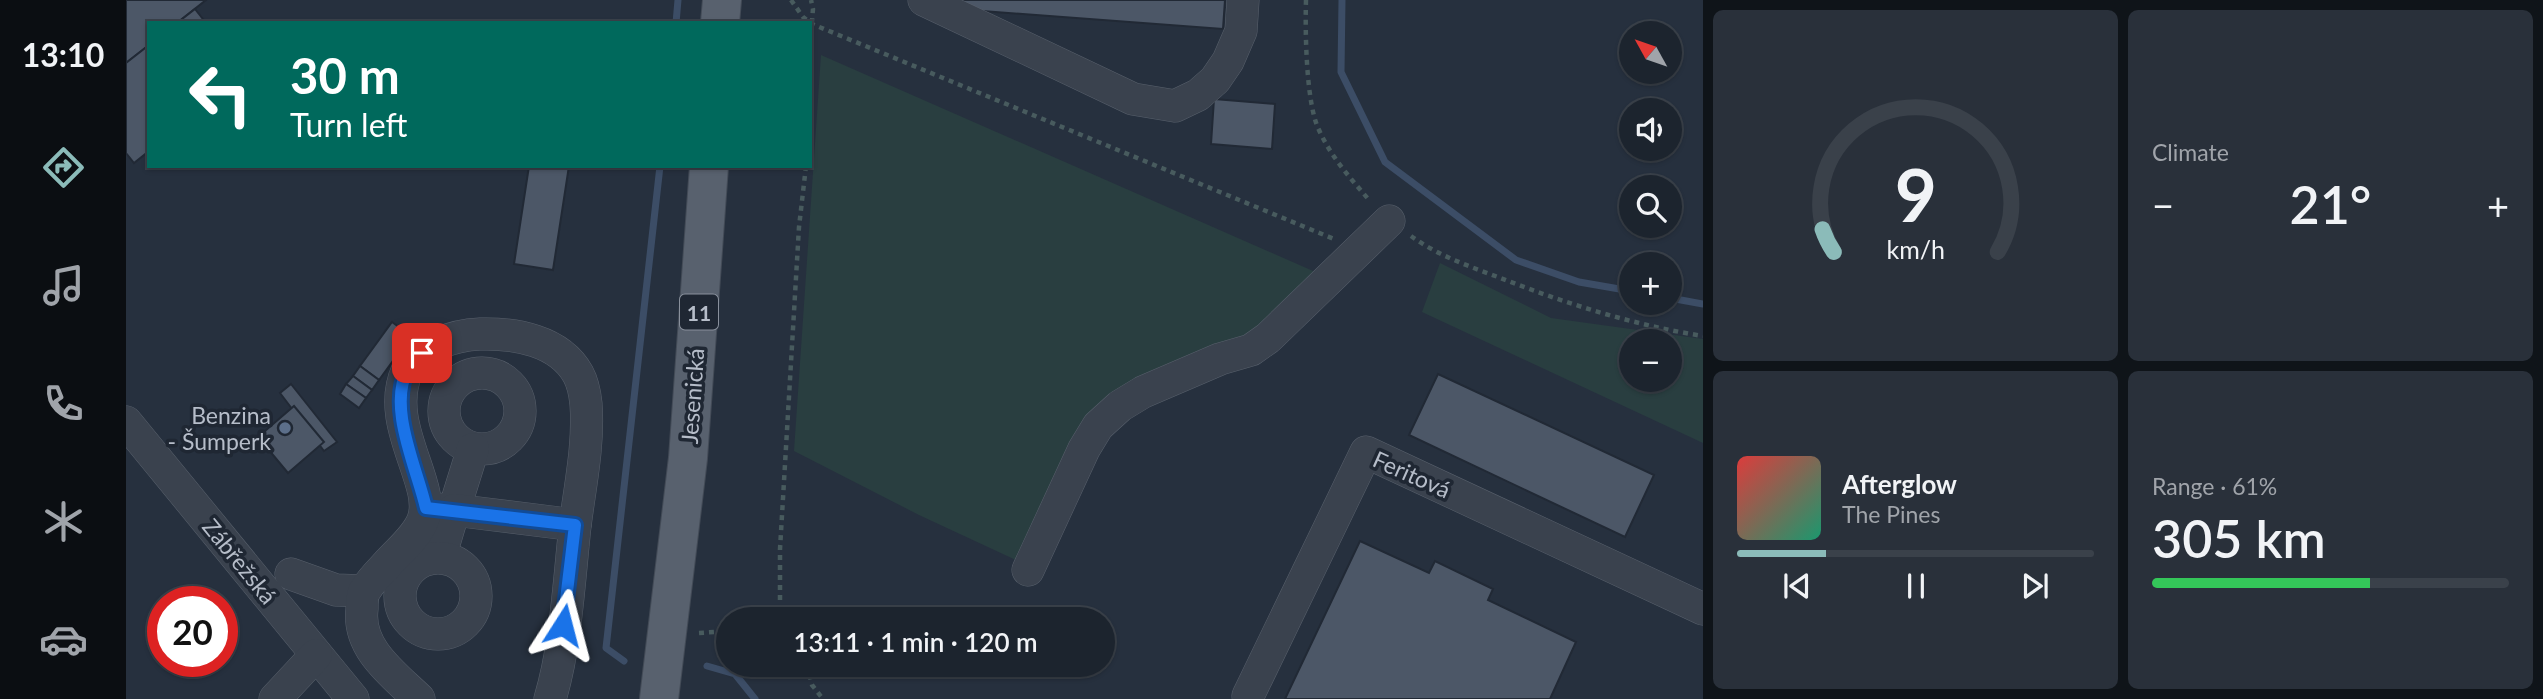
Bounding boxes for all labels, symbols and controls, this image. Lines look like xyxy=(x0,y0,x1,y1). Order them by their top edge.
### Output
north arrow xyxy=(1619,21,1682,84)
map controls xyxy=(1619,21,1682,392)
text: 13:10 xyxy=(22,35,104,74)
text: 30 m xyxy=(290,46,400,104)
icon: left xyxy=(175,49,266,140)
button: sound xyxy=(1619,98,1682,161)
text: Turn left xyxy=(290,105,407,144)
text: Climate xyxy=(2152,138,2229,166)
icon: directions xyxy=(39,143,88,192)
text: 9 xyxy=(1894,150,1937,238)
text: 21° xyxy=(2290,173,2371,235)
button: search xyxy=(1619,175,1682,238)
text: − xyxy=(2152,182,2174,228)
text: + xyxy=(2487,182,2509,228)
text: km/h xyxy=(1886,233,1945,263)
button: + xyxy=(1619,252,1682,315)
icon: music xyxy=(39,261,88,310)
road number: 11 xyxy=(680,294,718,330)
pin xyxy=(392,323,452,383)
button: − xyxy=(1619,329,1682,392)
icon: arrive xyxy=(403,334,441,372)
street label: Jesenická xyxy=(675,347,709,445)
icon: phone xyxy=(39,379,88,428)
place label: Benzina - Šumperk xyxy=(167,401,271,455)
marker: Benzina - Šumperk xyxy=(277,420,293,436)
street label: Feritová xyxy=(1369,445,1455,503)
text: Afterglow xyxy=(1842,468,1957,500)
text: Range · 61% xyxy=(2152,472,2277,500)
icon: climate xyxy=(39,497,88,546)
text: The Pines xyxy=(1842,500,1940,528)
text: 305 km xyxy=(2152,507,2326,569)
street label: Zábřežská xyxy=(197,513,283,609)
icon: previous xyxy=(1778,567,1816,605)
icon: pause xyxy=(1897,567,1935,605)
icon: next xyxy=(2016,567,2054,605)
speed limit sign: 20 xyxy=(147,586,238,677)
position arrow xyxy=(526,588,600,662)
icon: car xyxy=(39,615,88,664)
text: 13:11 · 1 min · 120 m xyxy=(793,626,1038,658)

